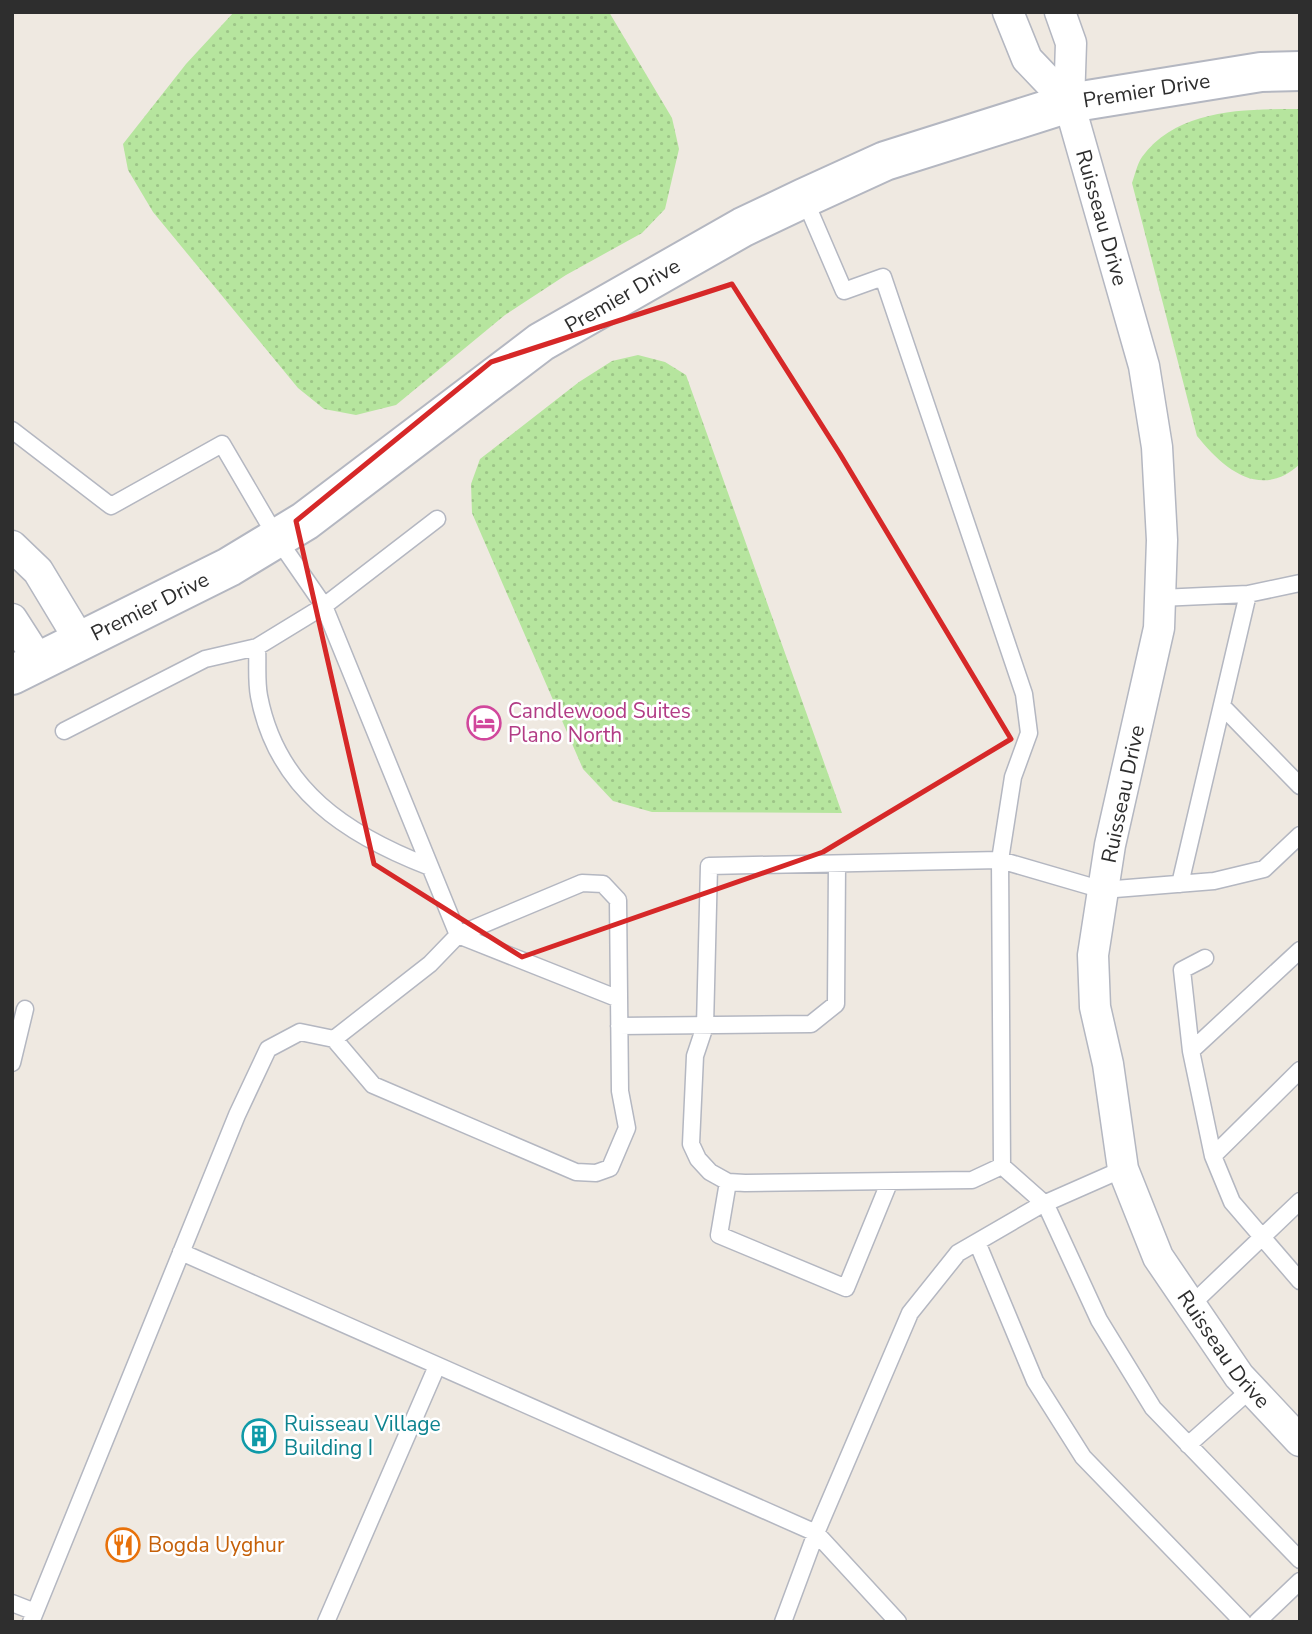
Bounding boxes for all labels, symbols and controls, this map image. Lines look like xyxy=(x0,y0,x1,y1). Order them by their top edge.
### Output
street label: Premier Drive xyxy=(1081,66,1212,115)
street label: Ruisseau Drive xyxy=(1069,146,1134,289)
street label: Premier Drive xyxy=(560,252,685,340)
street label: Premier Drive xyxy=(86,565,214,648)
place label: Candlewood Suites Plano North xyxy=(508,697,691,749)
hotel icon: Candlewood Suites Plano North xyxy=(465,704,503,742)
street label: Ruisseau Drive xyxy=(1095,723,1151,865)
street label: Ruisseau Drive xyxy=(1171,1285,1276,1414)
place label: Ruisseau Village Building I xyxy=(284,1410,441,1462)
building icon: Ruisseau Village Building I xyxy=(240,1417,278,1455)
restaurant icon: Bogda Uyghur xyxy=(104,1526,142,1564)
place label: Bogda Uyghur xyxy=(148,1531,285,1559)

